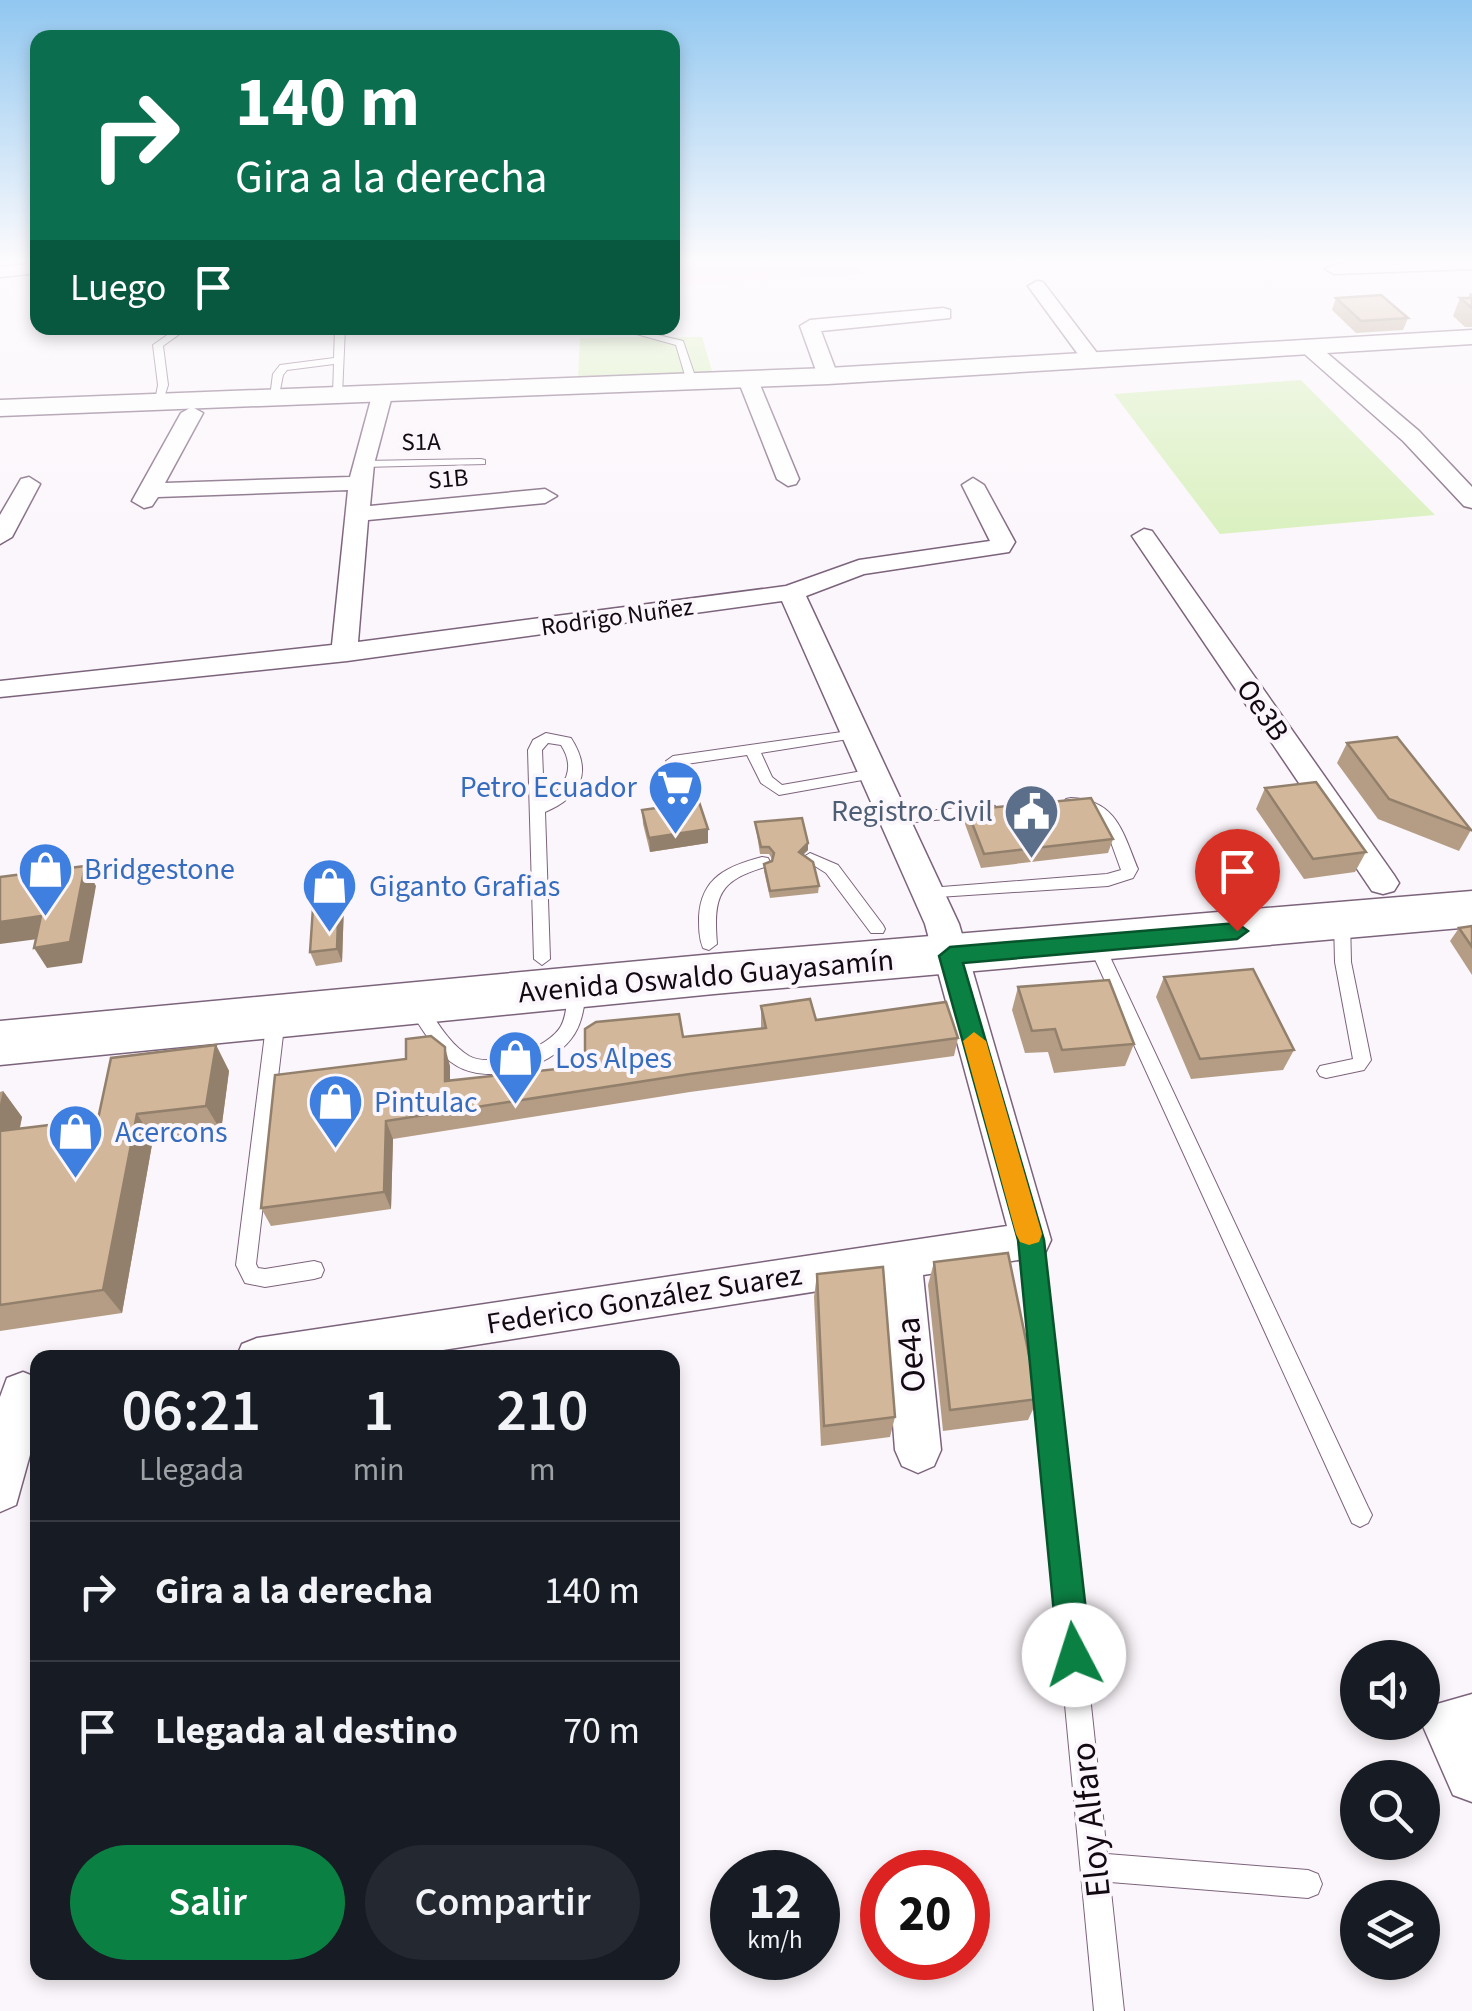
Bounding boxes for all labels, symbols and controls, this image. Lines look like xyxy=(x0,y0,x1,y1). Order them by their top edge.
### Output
text: 140 m xyxy=(235,53,420,153)
icon: right xyxy=(70,70,200,200)
text: Gira a la derecha xyxy=(235,146,547,210)
icon: arrive xyxy=(186,260,241,315)
text: Luego xyxy=(70,261,166,315)
street label: S1A xyxy=(401,424,441,460)
street label: S1B xyxy=(426,459,470,499)
street label: Rodrigo Nuñez xyxy=(539,588,696,645)
street label: Oe3B xyxy=(1226,670,1300,750)
supermarket icon: Petro Ecuador xyxy=(646,757,706,836)
place label: Petro Ecuador xyxy=(460,766,638,809)
public building icon: Registro Civil xyxy=(1002,781,1062,860)
place label: Registro Civil xyxy=(831,790,993,833)
pin xyxy=(1195,829,1280,932)
shop icon: Bridgestone xyxy=(15,839,75,918)
icon: arrive xyxy=(1210,844,1265,899)
place label: Bridgestone xyxy=(84,848,235,891)
shop icon: Giganto Grafias xyxy=(300,856,360,935)
place label: Giganto Grafias xyxy=(369,865,560,908)
street label: Avenida Oswaldo Guayasamín xyxy=(517,939,896,1014)
shop icon: Los Alpes xyxy=(486,1028,546,1107)
place label: Los Alpes xyxy=(555,1037,672,1080)
shop icon: Pintulac xyxy=(305,1072,365,1151)
place label: Pintulac xyxy=(374,1081,478,1124)
shop icon: Acercons xyxy=(46,1102,106,1181)
place label: Acercons xyxy=(115,1111,228,1154)
street label: Federico González Suarez xyxy=(483,1253,805,1346)
street label: Oe4a xyxy=(883,1315,939,1395)
text: 06:21 xyxy=(122,1369,261,1454)
text: 1 xyxy=(363,1369,394,1454)
text: 210 xyxy=(496,1369,588,1454)
text: Llegada xyxy=(139,1447,244,1493)
text: min xyxy=(353,1447,405,1493)
text: m xyxy=(529,1447,556,1493)
icon: right xyxy=(70,1564,125,1619)
text: Gira a la derecha xyxy=(155,1564,433,1618)
text: 140 m xyxy=(544,1564,640,1618)
position arrow xyxy=(1022,1603,1126,1707)
map controls xyxy=(1340,1640,1440,1980)
button: sound xyxy=(1340,1640,1440,1740)
icon: arrive xyxy=(70,1704,125,1759)
text: Llegada al destino xyxy=(155,1704,458,1758)
text: 70 m xyxy=(563,1704,640,1758)
street label: Eloy Alfaro xyxy=(1058,1740,1124,1900)
button: search xyxy=(1340,1760,1440,1860)
button: Salir xyxy=(70,1845,345,1960)
button: Compartir xyxy=(365,1845,640,1960)
speed limit sign: 20 xyxy=(860,1850,990,1980)
text: 12 xyxy=(749,1867,801,1938)
button: layers xyxy=(1340,1880,1440,1980)
text: km/h xyxy=(747,1922,803,1958)

